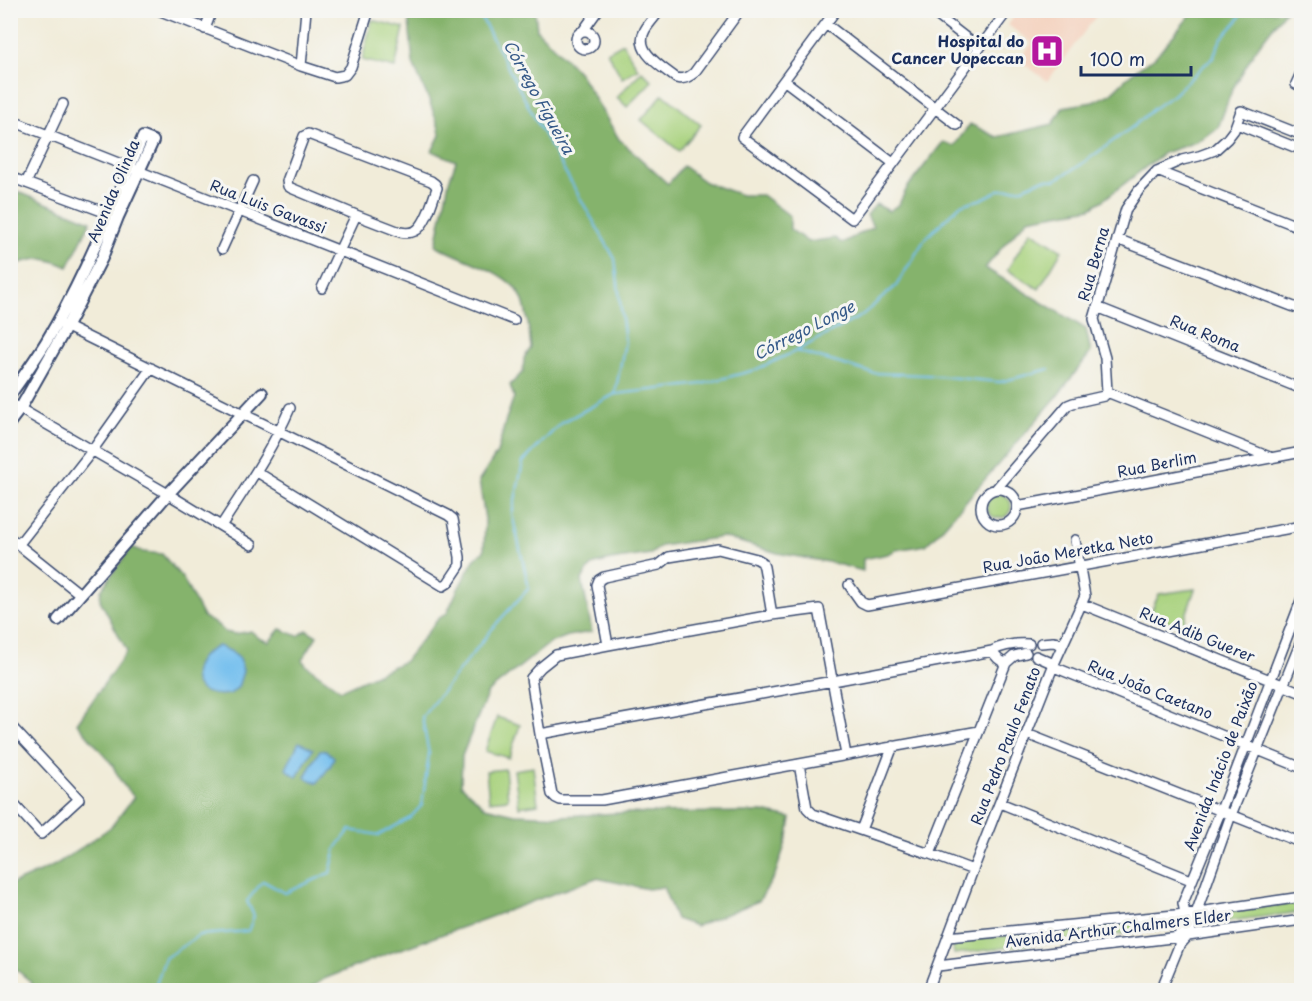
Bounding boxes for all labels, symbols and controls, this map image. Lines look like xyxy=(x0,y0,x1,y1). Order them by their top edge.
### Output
place label: Hospital do Cancer Uopeccan xyxy=(891,29,1024,69)
hospital icon: Hospital do Cancer Uopeccan xyxy=(1029,33,1065,69)
water label: Córrego Figueira xyxy=(499,35,582,159)
scale bar xyxy=(1081,39,1190,77)
text: 100 m xyxy=(1090,45,1145,72)
street label: Avenida Olinda xyxy=(81,135,145,246)
street label: Rua Luis Gavassi xyxy=(207,173,330,238)
street label: Rua Berna xyxy=(1071,223,1114,304)
water label: Córrego Longe xyxy=(749,293,859,365)
street label: Rua Roma xyxy=(1167,308,1245,357)
street label: Rua Berlim xyxy=(1115,445,1198,482)
street label: Rua João Meretka Neto xyxy=(981,525,1155,578)
street label: Rua Adib Guerer xyxy=(1136,600,1259,667)
street label: Rua João Caetano xyxy=(1085,653,1217,724)
street label: Rua Pedro Paulo Fenato xyxy=(964,663,1045,828)
street label: Avenida Inácio de Paixão xyxy=(1177,677,1263,854)
street label: Avenida Arthur Chalmers Elder xyxy=(1004,902,1232,953)

